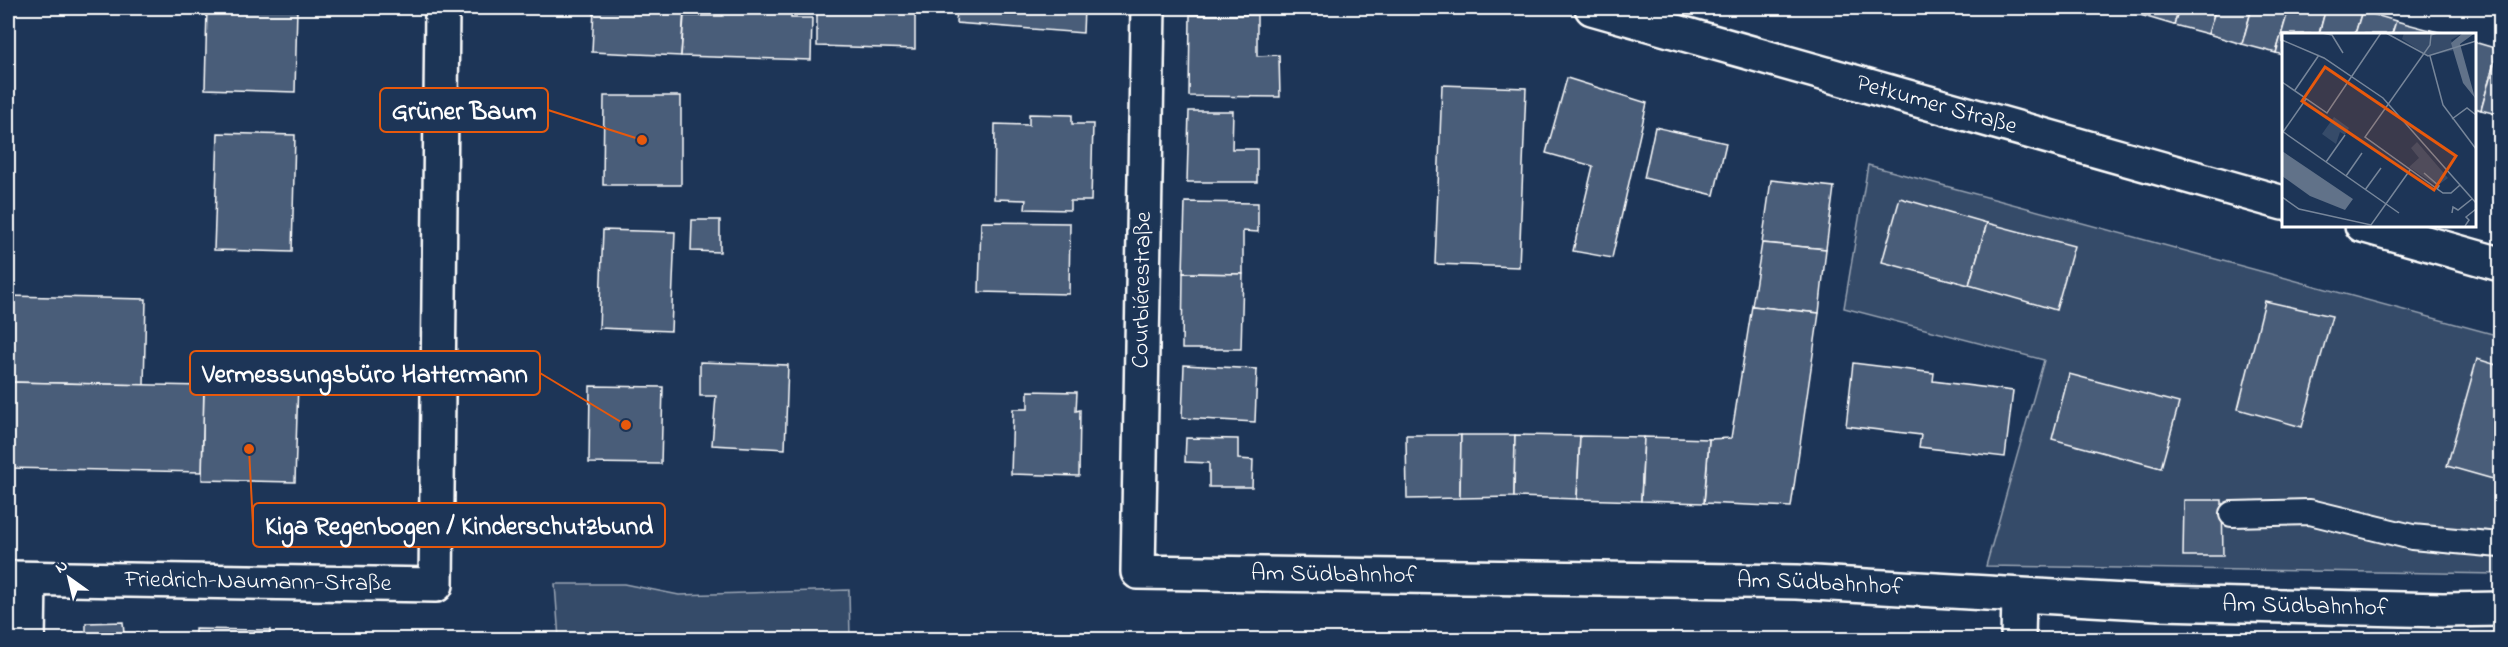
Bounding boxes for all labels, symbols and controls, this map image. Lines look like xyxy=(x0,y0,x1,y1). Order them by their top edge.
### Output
inset map xyxy=(2282,33,2475,226)
street label: Petkumer Straße xyxy=(1852,66,2021,145)
callout: Grüner Baum xyxy=(380,88,548,132)
text: Grüner Baum xyxy=(392,94,536,132)
street label: Courbiérestraße xyxy=(1124,211,1162,369)
callout: Vermessungsbüro Hattermann xyxy=(190,351,540,395)
text: Vermessungsbüro Hattermann xyxy=(201,357,528,396)
callout: Kiga Regenbogen / Kinderschutzbund xyxy=(253,503,665,547)
text: Kiga Regenbogen / Kinderschutzbund xyxy=(265,509,653,548)
north arrow xyxy=(39,548,99,608)
text: N xyxy=(51,554,73,580)
street label: Am Südbahnhof xyxy=(1251,556,1418,594)
street label: Friedrich-Naumann-Straße xyxy=(123,562,392,602)
street label: Am Südbahnhof xyxy=(1737,564,1904,606)
street label: Am Südbahnhof xyxy=(2222,587,2389,626)

